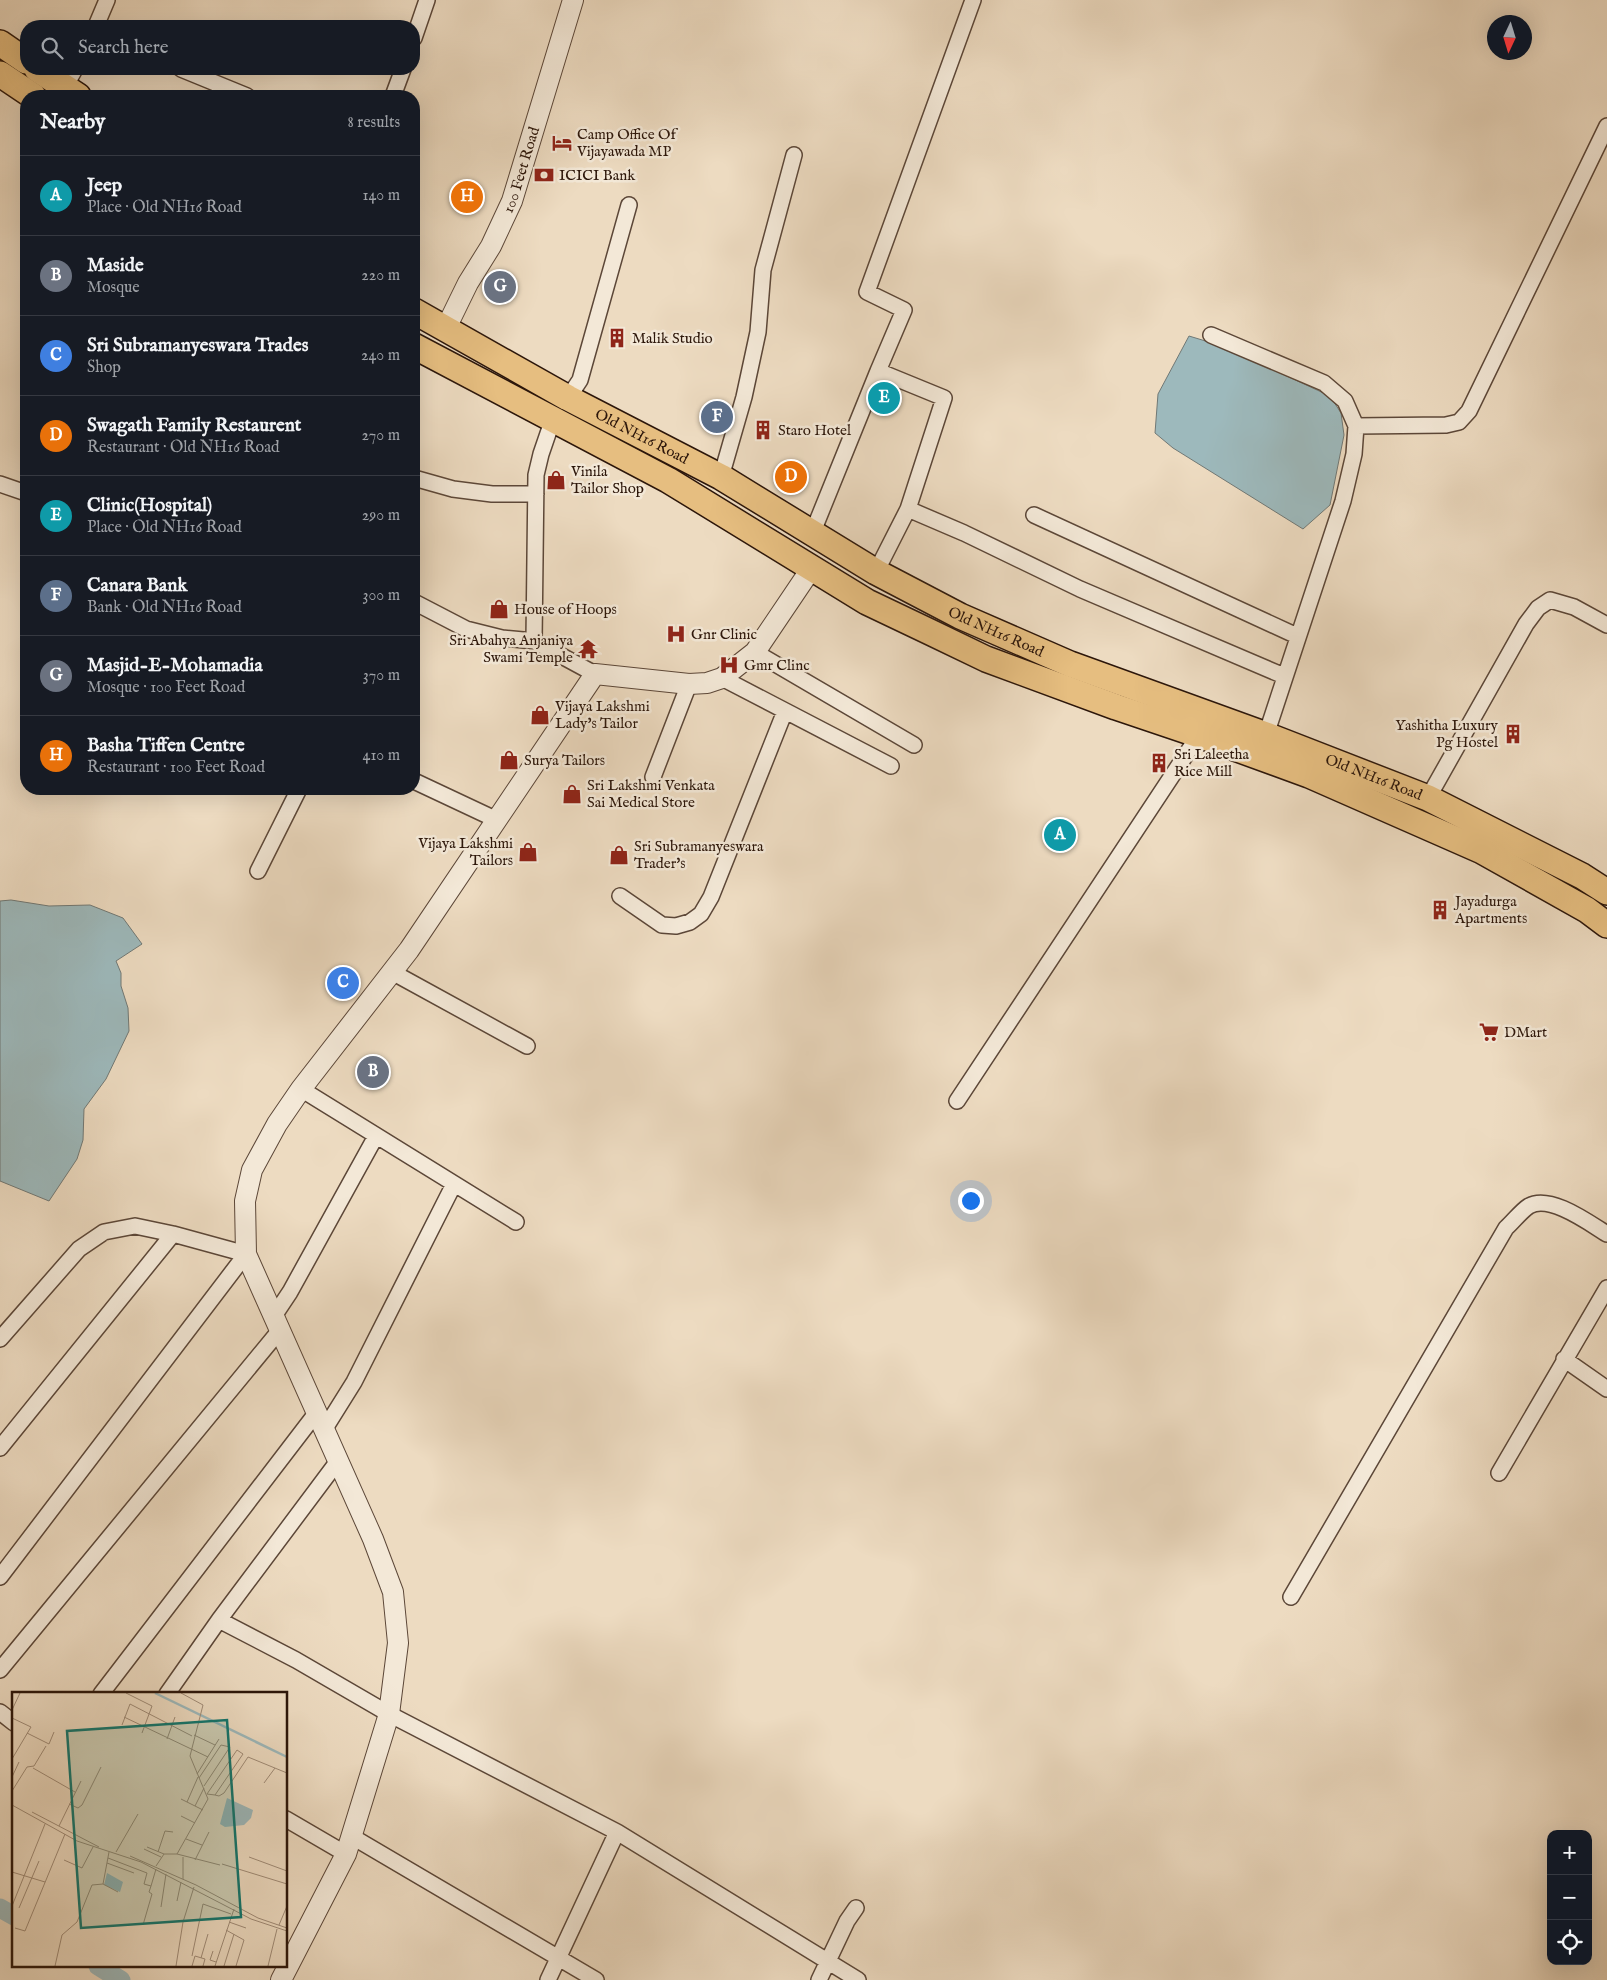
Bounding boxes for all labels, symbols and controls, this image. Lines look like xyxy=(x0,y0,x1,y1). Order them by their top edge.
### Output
north arrow xyxy=(1487,15,1532,60)
search box xyxy=(20,20,420,75)
icon: search xyxy=(38,34,66,62)
text: Search here xyxy=(78,36,169,60)
text: Nearby xyxy=(40,109,105,136)
text: 8 results xyxy=(348,113,400,133)
street label: 100 Feet Road xyxy=(499,124,544,216)
place label: Camp Office Of Vijayawada MP xyxy=(576,125,678,161)
hotel icon: Camp Office Of Vijayawada MP xyxy=(551,132,573,154)
bank icon: ICICI Bank xyxy=(533,164,555,186)
place label: ICICI Bank xyxy=(559,166,636,185)
text: Jeep xyxy=(87,174,122,198)
pin: H xyxy=(451,178,483,216)
text: A xyxy=(51,186,61,206)
text: 140 m xyxy=(362,186,400,206)
text: Place · Old NH16 Road xyxy=(87,198,242,218)
text: Maside xyxy=(87,254,144,278)
text: B xyxy=(51,266,61,286)
text: 220 m xyxy=(361,266,400,286)
pin: G xyxy=(484,268,516,306)
text: Mosque xyxy=(87,278,140,298)
building icon: Malik Studio xyxy=(606,327,628,349)
place label: Malik Studio xyxy=(632,329,713,348)
text: Sri Subramanyeswara Trades xyxy=(87,334,308,358)
text: C xyxy=(50,346,62,366)
text: 240 m xyxy=(361,346,400,366)
text: Shop xyxy=(87,358,121,378)
pin: E xyxy=(868,379,900,417)
pin: F xyxy=(701,398,733,436)
street label: Old NH16 Road xyxy=(592,405,693,469)
text: Swagath Family Restaurent xyxy=(87,414,301,438)
building icon: Staro Hotel xyxy=(752,419,774,441)
place label: Staro Hotel xyxy=(778,421,852,440)
text: D xyxy=(50,426,62,446)
text: 270 m xyxy=(361,426,400,446)
text: Restaurant · Old NH16 Road xyxy=(87,438,280,458)
pin: D xyxy=(775,458,807,496)
place label: Vinila Tailor Shop xyxy=(570,462,644,498)
shop icon: Vinila Tailor Shop xyxy=(545,469,567,491)
text: Clinic(Hospital) xyxy=(87,494,212,518)
text: E xyxy=(50,506,62,526)
text: 290 m xyxy=(362,506,400,526)
text: Place · Old NH16 Road xyxy=(87,518,242,538)
text: Canara Bank xyxy=(87,574,188,598)
text: F xyxy=(51,586,61,606)
text: 300 m xyxy=(362,586,400,606)
text: Bank · Old NH16 Road xyxy=(87,598,242,618)
shop icon: House of Hoops xyxy=(488,598,510,620)
place label: House of Hoops xyxy=(514,600,617,619)
street label: Old NH16 Road xyxy=(945,602,1048,662)
hospital icon: Gnr Clinic xyxy=(665,623,687,645)
place label: Gnr Clinic xyxy=(691,625,757,644)
place label: Sri Abahya Anjaniya Swami Temple xyxy=(449,631,574,667)
temple icon: Sri Abahya Anjaniya Swami Temple xyxy=(577,638,599,660)
text: Masjid-E-Mohamadia xyxy=(87,654,263,678)
hospital icon: Gmr Clinc xyxy=(718,654,740,676)
place label: Gmr Clinc xyxy=(744,656,810,675)
text: G xyxy=(50,666,62,686)
text: 370 m xyxy=(363,666,400,686)
text: Mosque · 100 Feet Road xyxy=(87,678,245,698)
place label: Vijaya Lakshmi Lady's Tailor xyxy=(554,697,650,733)
shop icon: Vijaya Lakshmi Lady's Tailor xyxy=(529,704,551,726)
place label: Yashitha Luxury Pg Hostel xyxy=(1395,716,1499,752)
building icon: Yashitha Luxury Pg Hostel xyxy=(1502,723,1524,745)
text: Basha Tiffen Centre xyxy=(87,734,245,758)
place label: Sri Laleetha Rice Mill xyxy=(1174,745,1250,781)
text: H xyxy=(49,746,63,766)
text: 410 m xyxy=(363,746,400,766)
shop icon: Surya Tailors xyxy=(498,749,520,771)
street label: Old NH16 Road xyxy=(1322,750,1426,805)
place label: Surya Tailors xyxy=(524,751,605,770)
building icon: Sri Laleetha Rice Mill xyxy=(1148,752,1170,774)
text: Restaurant · 100 Feet Road xyxy=(87,758,265,778)
place label: Sri Lakshmi Venkata Sai Medical Store xyxy=(587,776,715,812)
shop icon: Sri Lakshmi Venkata Sai Medical Store xyxy=(561,783,583,805)
pin: A xyxy=(1044,816,1076,854)
place label: Vijaya Lakshmi Tailors xyxy=(417,834,513,870)
place label: Sri Subramanyeswara Trader's xyxy=(634,837,764,873)
shop icon: Vijaya Lakshmi Tailors xyxy=(517,841,539,863)
shop icon: Sri Subramanyeswara Trader's xyxy=(608,844,630,866)
place label: Jayadurga Apartments xyxy=(1453,892,1527,928)
building icon: Jayadurga Apartments xyxy=(1429,899,1451,921)
pin: C xyxy=(327,964,359,1002)
supermarket icon: DMart xyxy=(1478,1021,1500,1043)
place label: DMart xyxy=(1504,1023,1547,1042)
pin: B xyxy=(357,1053,389,1091)
your location xyxy=(958,1188,984,1214)
inset map xyxy=(12,1692,288,1968)
map controls xyxy=(1547,1830,1592,1965)
button: + xyxy=(1547,1830,1592,1875)
button: − xyxy=(1547,1875,1592,1920)
button: locate xyxy=(1547,1920,1592,1965)

